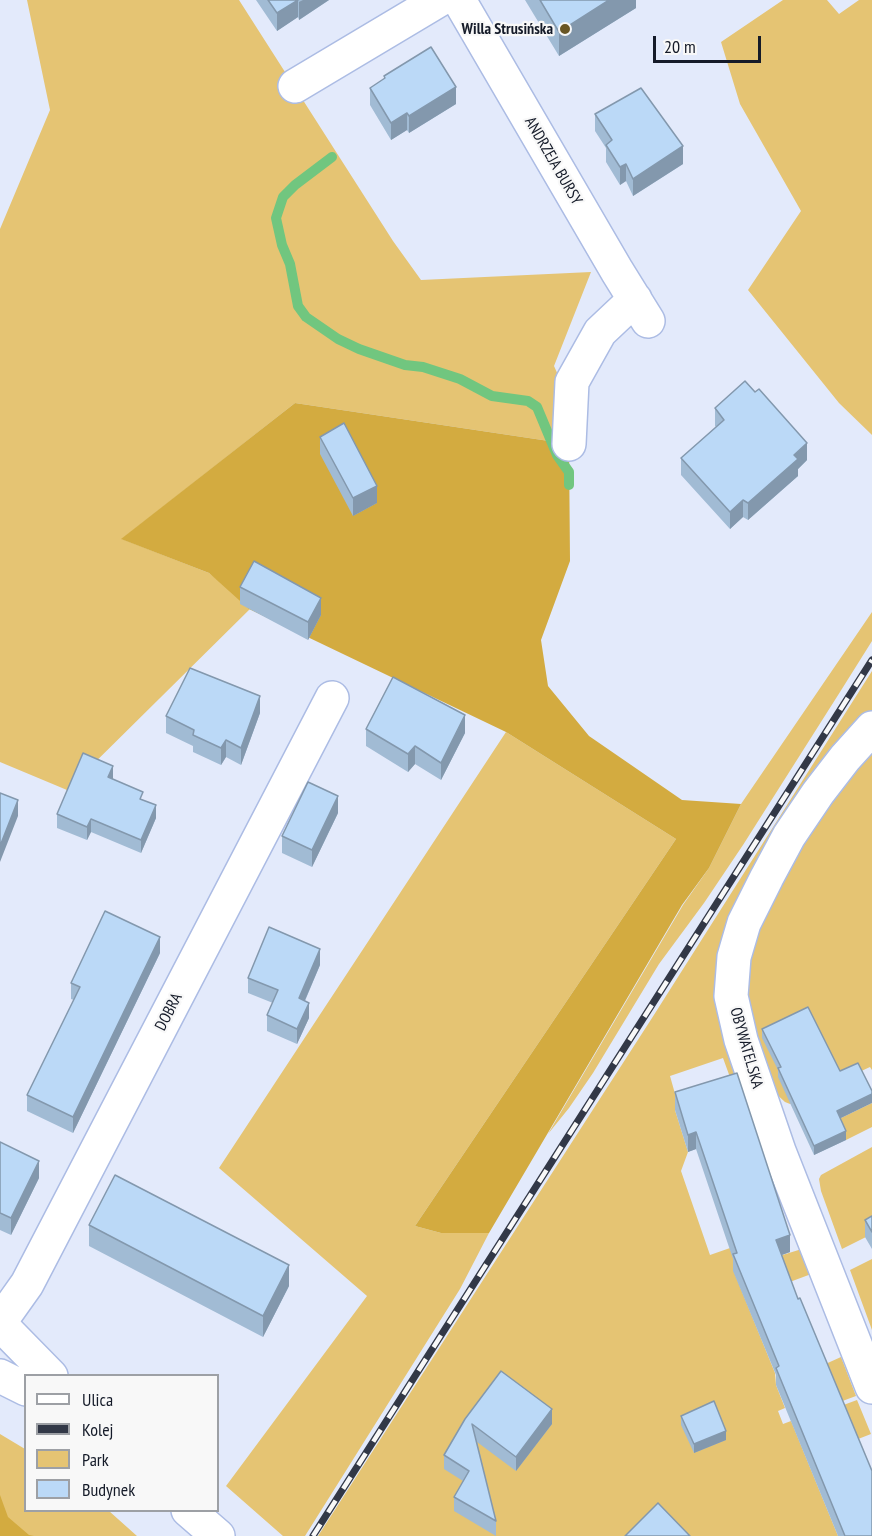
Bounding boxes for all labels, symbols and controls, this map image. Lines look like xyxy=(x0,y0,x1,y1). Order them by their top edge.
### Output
place label: Willa Strusińska xyxy=(462,19,553,39)
marker: Willa Strusińska xyxy=(558,22,572,36)
scale bar xyxy=(656,24,764,62)
text: 20 m xyxy=(664,35,696,58)
street label: ANDRZEJA BURSY xyxy=(520,114,586,208)
street label: DOBRA xyxy=(151,990,187,1034)
street label: OBYWATELSKA xyxy=(725,1005,767,1091)
legend xyxy=(24,1374,219,1512)
text: Ulica xyxy=(82,1388,113,1411)
text: Kolej xyxy=(82,1418,113,1441)
text: Park xyxy=(82,1448,109,1471)
text: Budynek xyxy=(82,1478,135,1501)

